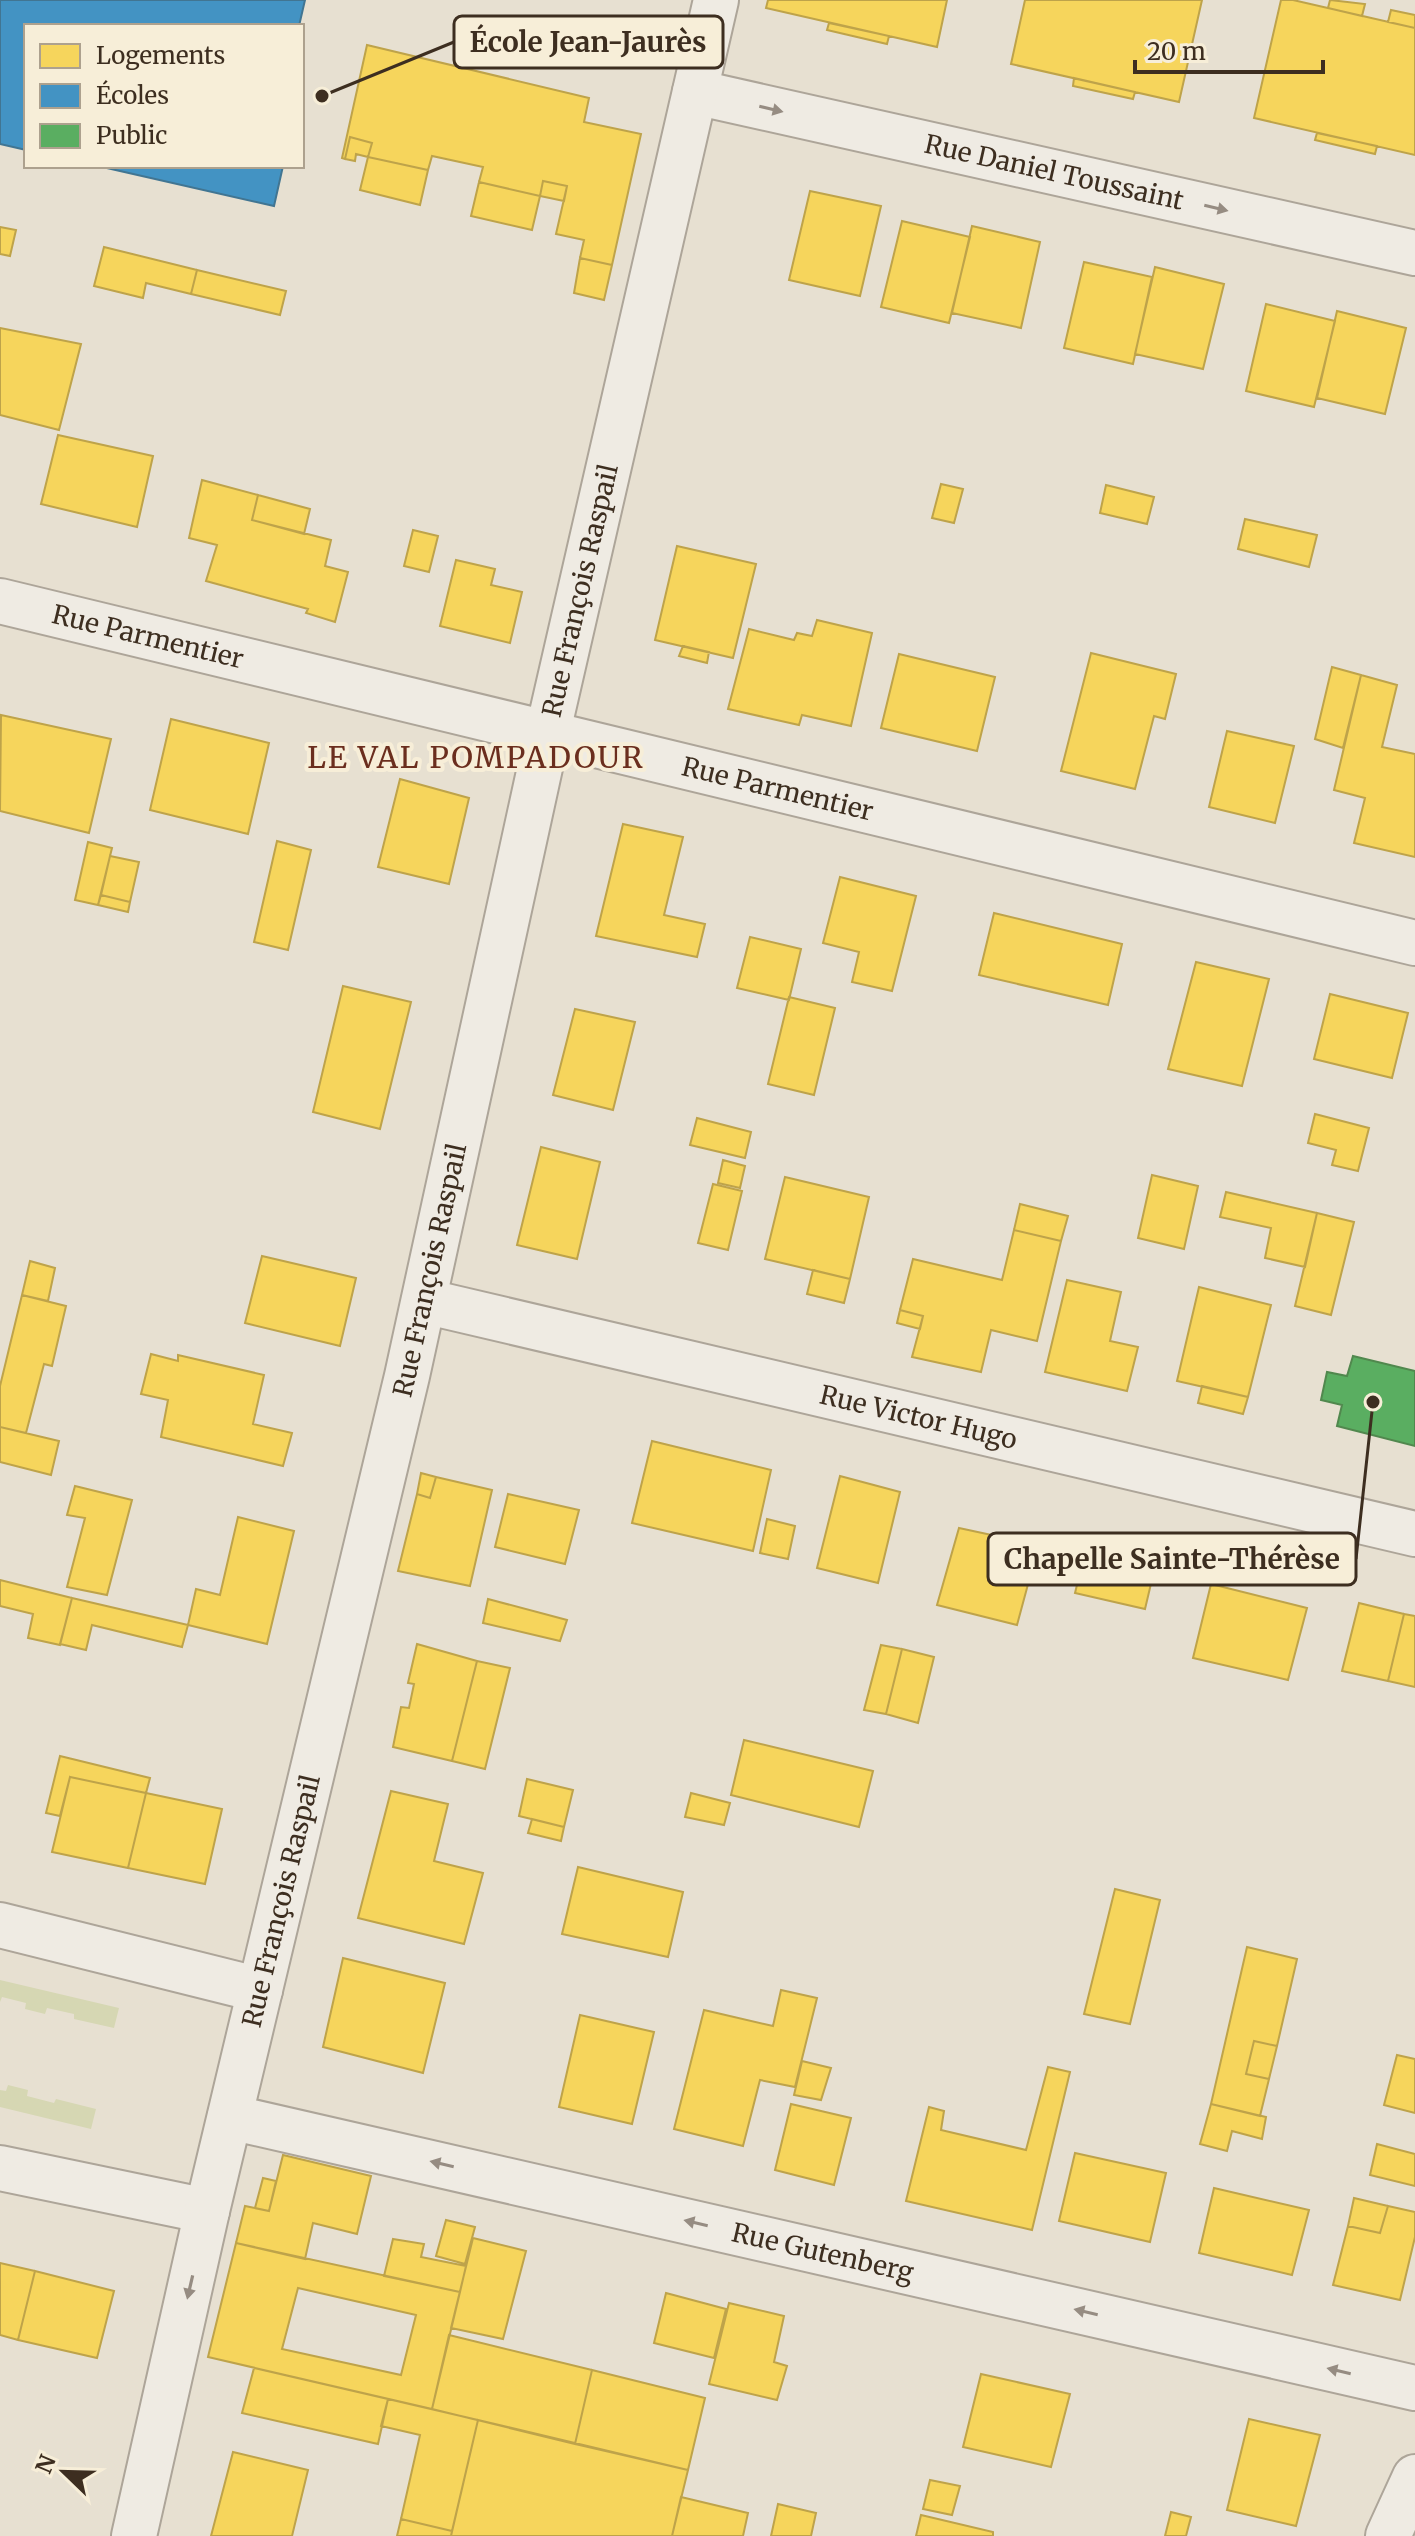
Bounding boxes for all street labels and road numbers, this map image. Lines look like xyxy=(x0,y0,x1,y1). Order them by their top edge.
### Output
street label: Rue Daniel Toussaint xyxy=(922,127,1187,217)
street label: Rue François Raspail xyxy=(535,461,625,720)
street label: Rue Parmentier xyxy=(49,597,247,675)
street label: Rue Parmentier xyxy=(679,749,877,828)
street label: Rue François Raspail xyxy=(386,1140,473,1400)
street label: Rue Victor Hugo xyxy=(817,1378,1021,1456)
street label: Rue François Raspail xyxy=(235,1771,327,2030)
street label: Rue Gutenberg xyxy=(729,2215,917,2289)

